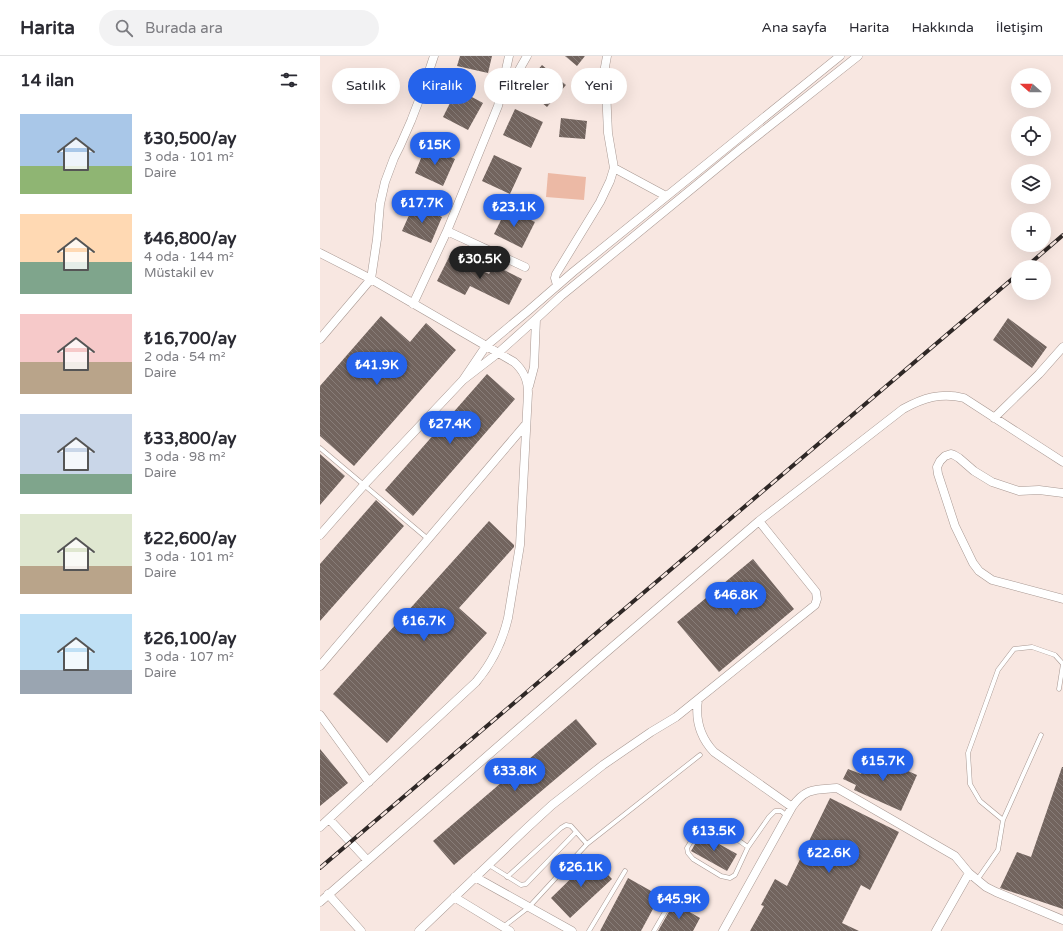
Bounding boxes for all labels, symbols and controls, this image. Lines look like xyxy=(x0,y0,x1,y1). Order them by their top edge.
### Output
search box xyxy=(99,10,379,46)
text: Harita xyxy=(20,17,75,39)
icon: search xyxy=(113,17,135,39)
text: Burada ara xyxy=(145,19,223,37)
text: Ana sayfa xyxy=(762,19,827,36)
text: Harita xyxy=(849,19,889,36)
text: Hakkında xyxy=(911,19,974,36)
text: İletişim xyxy=(996,19,1043,36)
chip: Satılık xyxy=(332,68,400,104)
chip: Kiralık xyxy=(408,68,476,104)
chip: Filtreler xyxy=(484,68,563,104)
chip: Yeni xyxy=(571,68,627,104)
north arrow xyxy=(1011,68,1051,108)
map controls xyxy=(1011,68,1051,300)
icon: filters xyxy=(278,69,300,91)
text: 14 ilan xyxy=(20,70,74,91)
button: locate xyxy=(1011,116,1051,156)
text: ₺30,500/ay xyxy=(144,128,237,149)
icon: home xyxy=(52,130,100,178)
pin: ₺15K xyxy=(411,132,459,166)
text: ₺15K xyxy=(419,137,451,153)
text: 3 oda · 101 m² xyxy=(144,149,234,165)
button: layers xyxy=(1011,164,1051,204)
text: Daire xyxy=(144,165,176,181)
pin: ₺17.7K xyxy=(389,190,455,224)
pin: ₺23.1K xyxy=(481,194,547,228)
text: ₺17.7K xyxy=(401,195,443,211)
text: ₺23.1K xyxy=(492,199,536,215)
button: + xyxy=(1011,212,1051,252)
text: ₺46,800/ay xyxy=(144,228,236,249)
icon: home xyxy=(52,230,100,278)
pin: ₺30.5K xyxy=(447,246,513,280)
text: 4 oda · 144 m² xyxy=(144,249,234,265)
text: ₺30.5K xyxy=(458,251,502,267)
button: − xyxy=(1011,260,1051,300)
text: Müstakil ev xyxy=(144,265,214,281)
text: ₺16,700/ay xyxy=(144,328,236,349)
icon: home xyxy=(52,330,100,378)
text: 2 oda · 54 m² xyxy=(144,349,226,365)
pin: ₺41.9K xyxy=(344,352,410,386)
text: ₺41.9K xyxy=(355,357,399,373)
text: Daire xyxy=(144,365,176,381)
pin: ₺27.4K xyxy=(417,411,483,445)
text: ₺27.4K xyxy=(429,416,471,432)
text: ₺33,800/ay xyxy=(144,428,236,449)
icon: home xyxy=(52,430,100,478)
text: 3 oda · 98 m² xyxy=(144,449,226,465)
text: Daire xyxy=(144,465,176,481)
text: ₺22,600/ay xyxy=(144,528,237,549)
icon: home xyxy=(52,530,100,578)
text: 3 oda · 101 m² xyxy=(144,549,234,565)
text: Daire xyxy=(144,565,176,581)
pin: ₺46.8K xyxy=(703,582,769,616)
text: ₺46.8K xyxy=(714,587,758,603)
pin: ₺16.7K xyxy=(391,608,457,642)
text: ₺16.7K xyxy=(402,613,446,629)
text: ₺26,100/ay xyxy=(144,628,237,649)
icon: home xyxy=(52,630,100,678)
text: 3 oda · 107 m² xyxy=(144,649,234,665)
text: Daire xyxy=(144,665,176,681)
pin: ₺15.7K xyxy=(850,748,916,782)
text: ₺15.7K xyxy=(861,753,905,769)
pin: ₺33.8K xyxy=(482,758,548,792)
text: ₺33.8K xyxy=(493,763,537,779)
pin: ₺13.5K xyxy=(681,818,747,852)
text: ₺13.5K xyxy=(692,823,736,839)
pin: ₺22.6K xyxy=(796,840,862,874)
text: ₺22.6K xyxy=(807,845,851,861)
pin: ₺26.1K xyxy=(548,854,614,888)
text: ₺26.1K xyxy=(559,859,603,875)
pin: ₺45.9K xyxy=(646,886,712,920)
text: ₺45.9K xyxy=(657,891,701,907)

